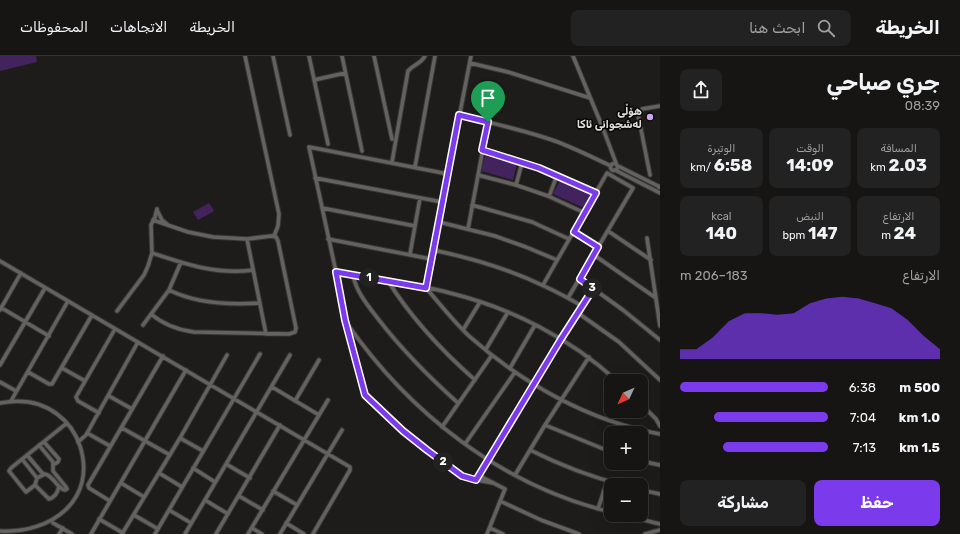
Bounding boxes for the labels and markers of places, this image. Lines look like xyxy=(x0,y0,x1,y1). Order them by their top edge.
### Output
pin xyxy=(471,81,505,122)
place label: هۆڵی لەشجوانی ئاکا xyxy=(577,103,642,131)
marker: هۆڵی لەشجوانی ئاکا xyxy=(645,112,655,122)
pin: 1 xyxy=(359,268,379,288)
pin: 3 xyxy=(582,278,602,298)
pin: 2 xyxy=(433,452,453,472)

